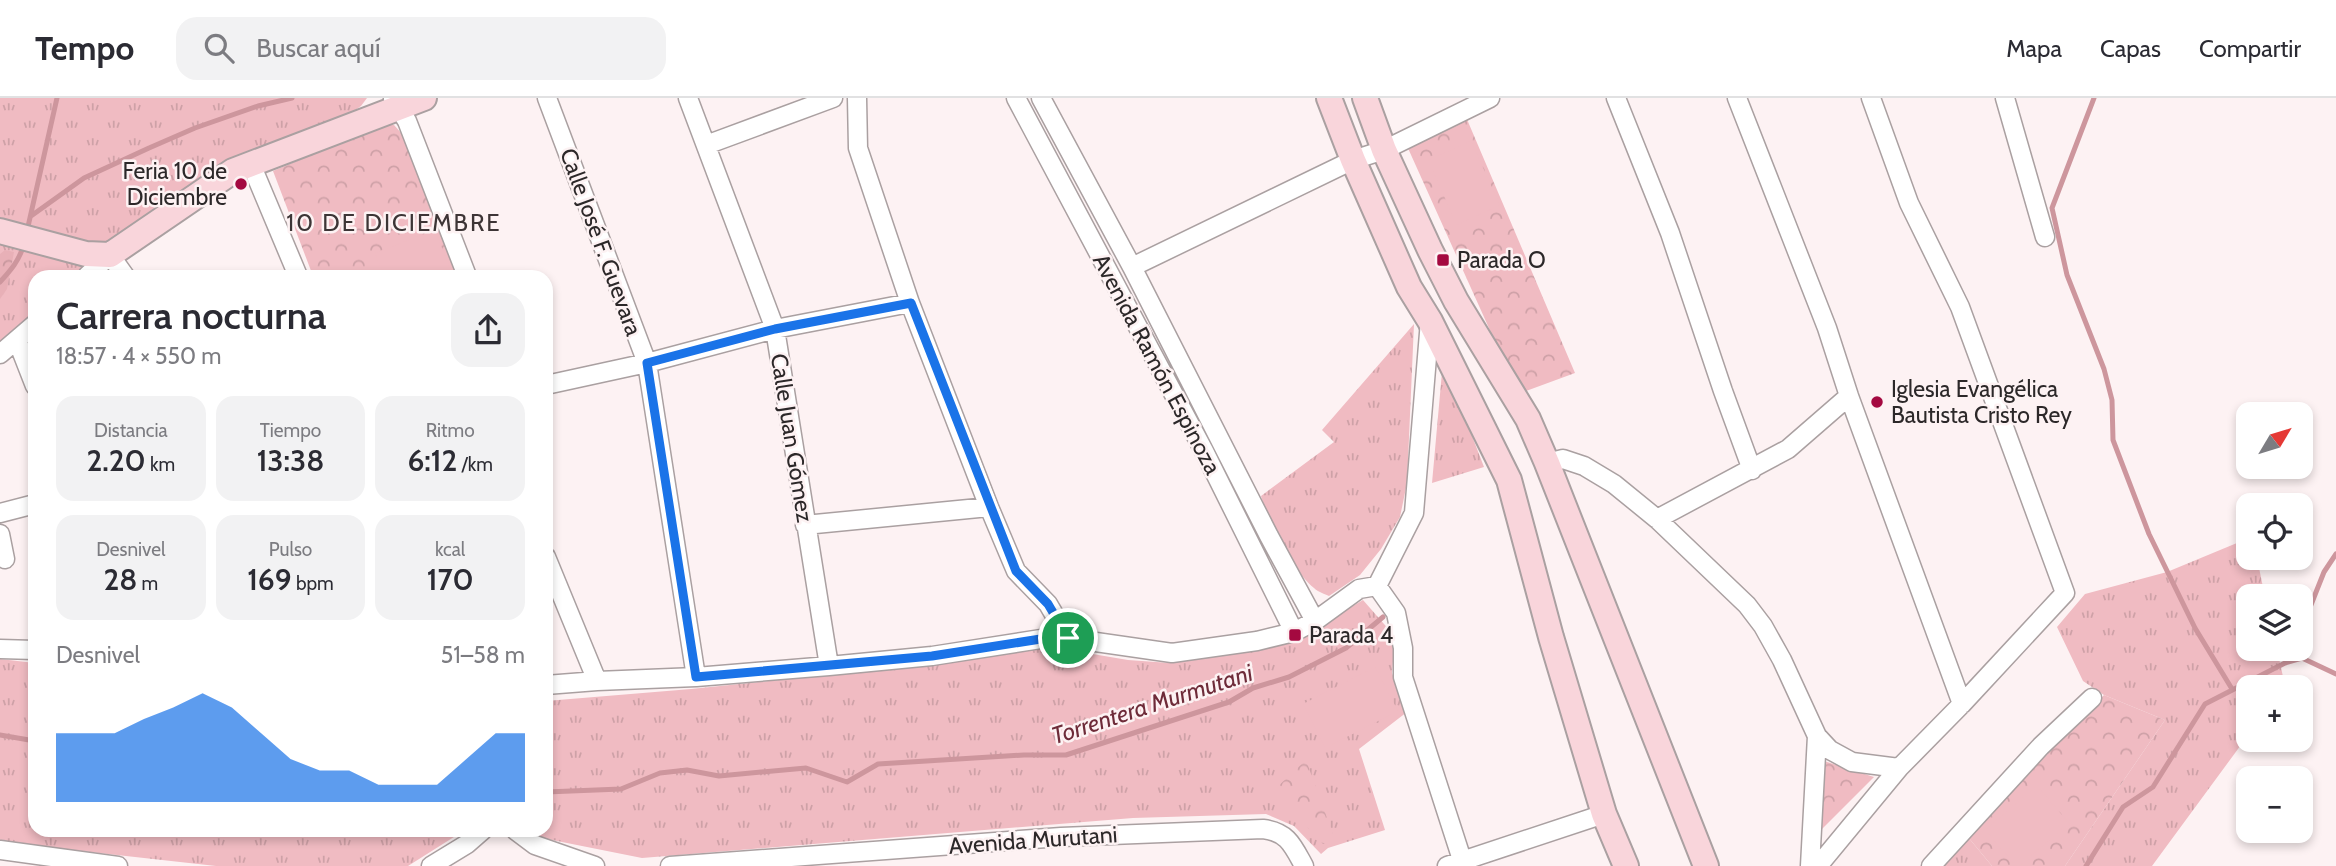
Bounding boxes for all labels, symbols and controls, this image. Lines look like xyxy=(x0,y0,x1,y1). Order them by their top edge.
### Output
search box xyxy=(176,17,666,80)
text: Tempo xyxy=(35,28,134,68)
icon: search xyxy=(200,29,238,67)
text: Buscar aquí xyxy=(256,32,380,64)
text: Mapa xyxy=(2006,34,2062,63)
text: Capas xyxy=(2100,34,2161,63)
text: Compartir xyxy=(2199,34,2301,63)
street label: Calle José F. Guevara xyxy=(554,144,648,340)
place label: Feria 10 de Diciembre xyxy=(123,157,227,211)
marker: Feria 10 de Diciembre xyxy=(233,176,249,192)
district label: 10 DE DICIEMBRE xyxy=(286,208,502,237)
place label: Parada O xyxy=(1457,246,1546,274)
street label: Avenida Ramón Espinoza xyxy=(1087,249,1227,479)
marker: Parada O xyxy=(1435,252,1451,268)
text: Carrera nocturna xyxy=(56,292,326,339)
button: share xyxy=(451,293,525,367)
text: 18:57 · 4 × 550 m xyxy=(56,342,221,370)
street label: Calle Juan Gómez xyxy=(765,352,819,525)
place label: Iglesia Evangélica Bautista Cristo Rey xyxy=(1891,375,2072,429)
marker: Iglesia Evangélica Bautista Cristo Rey xyxy=(1869,394,1885,410)
north arrow xyxy=(2236,402,2314,480)
map controls xyxy=(2236,402,2313,843)
text: Distancia xyxy=(94,419,168,442)
text: Tiempo xyxy=(260,419,321,442)
text: Ritmo xyxy=(426,419,475,442)
text: 2.20 xyxy=(86,442,146,479)
text: 13:38 xyxy=(257,442,324,479)
text: 6:12 xyxy=(407,442,457,479)
text: km xyxy=(146,453,175,476)
text: /km xyxy=(457,453,493,476)
button: locate xyxy=(2236,493,2313,570)
text: Desnivel xyxy=(96,538,166,561)
text: Pulso xyxy=(269,538,312,561)
text: kcal xyxy=(435,538,465,561)
text: 28 xyxy=(103,561,137,598)
text: 169 xyxy=(247,561,292,598)
text: 170 xyxy=(427,561,473,598)
text: m xyxy=(137,572,158,595)
text: bpm xyxy=(292,572,334,595)
button: layers xyxy=(2236,584,2313,661)
pin xyxy=(1038,608,1098,668)
icon: arrive xyxy=(1049,619,1087,657)
place label: Parada 4 xyxy=(1309,621,1393,649)
marker: Parada 4 xyxy=(1287,627,1303,643)
text: Desnivel xyxy=(56,641,140,669)
text: 51–58 m xyxy=(441,641,525,669)
water label: Torrentera Murmutani xyxy=(1048,658,1257,750)
button: + xyxy=(2236,675,2313,752)
button: − xyxy=(2236,766,2313,843)
street label: Avenida Murutani xyxy=(948,820,1118,860)

